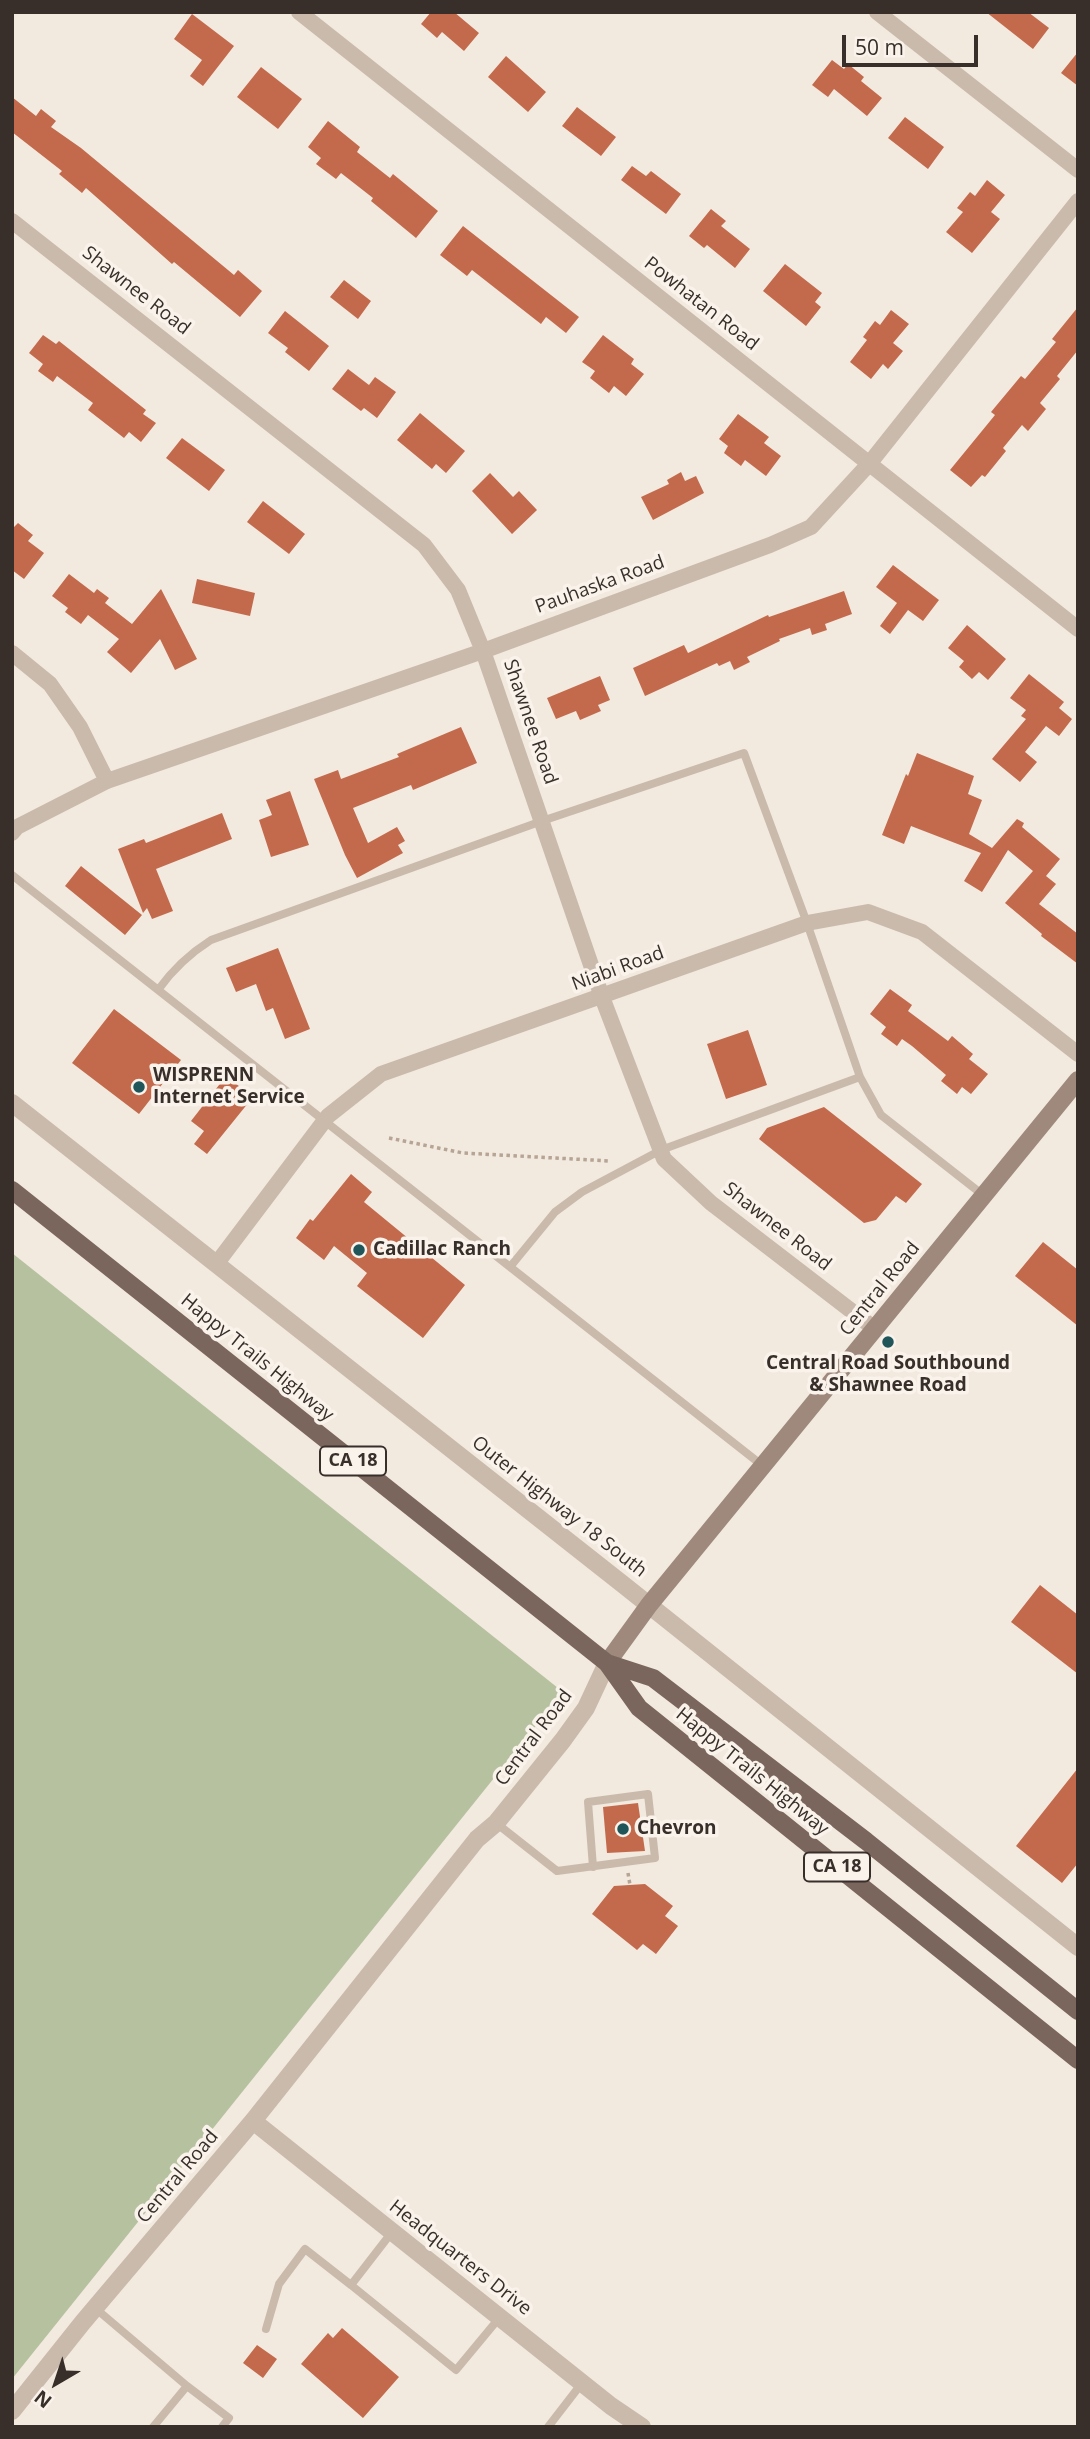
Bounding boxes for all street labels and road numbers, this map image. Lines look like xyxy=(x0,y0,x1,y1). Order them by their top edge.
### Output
street label: Shawnee Road xyxy=(78,242,194,340)
street label: Powhatan Road xyxy=(639,252,763,356)
street label: Pauhaska Road xyxy=(532,551,668,619)
street label: Shawnee Road xyxy=(498,657,562,787)
street label: Niabi Road xyxy=(569,942,667,996)
street label: Shawnee Road xyxy=(719,1178,835,1276)
street label: Central Road xyxy=(835,1237,925,1341)
street label: Happy Trails Highway xyxy=(176,1289,338,1427)
street label: Outer Highway 18 South xyxy=(467,1432,651,1582)
road number: CA 18 xyxy=(320,1446,386,1476)
street label: Central Road xyxy=(490,1685,578,1791)
street label: Happy Trails Highway xyxy=(671,1703,833,1841)
road number: CA 18 xyxy=(804,1853,870,1882)
street label: Central Road xyxy=(132,2126,224,2228)
street label: Headquarters Drive xyxy=(384,2195,536,2321)

